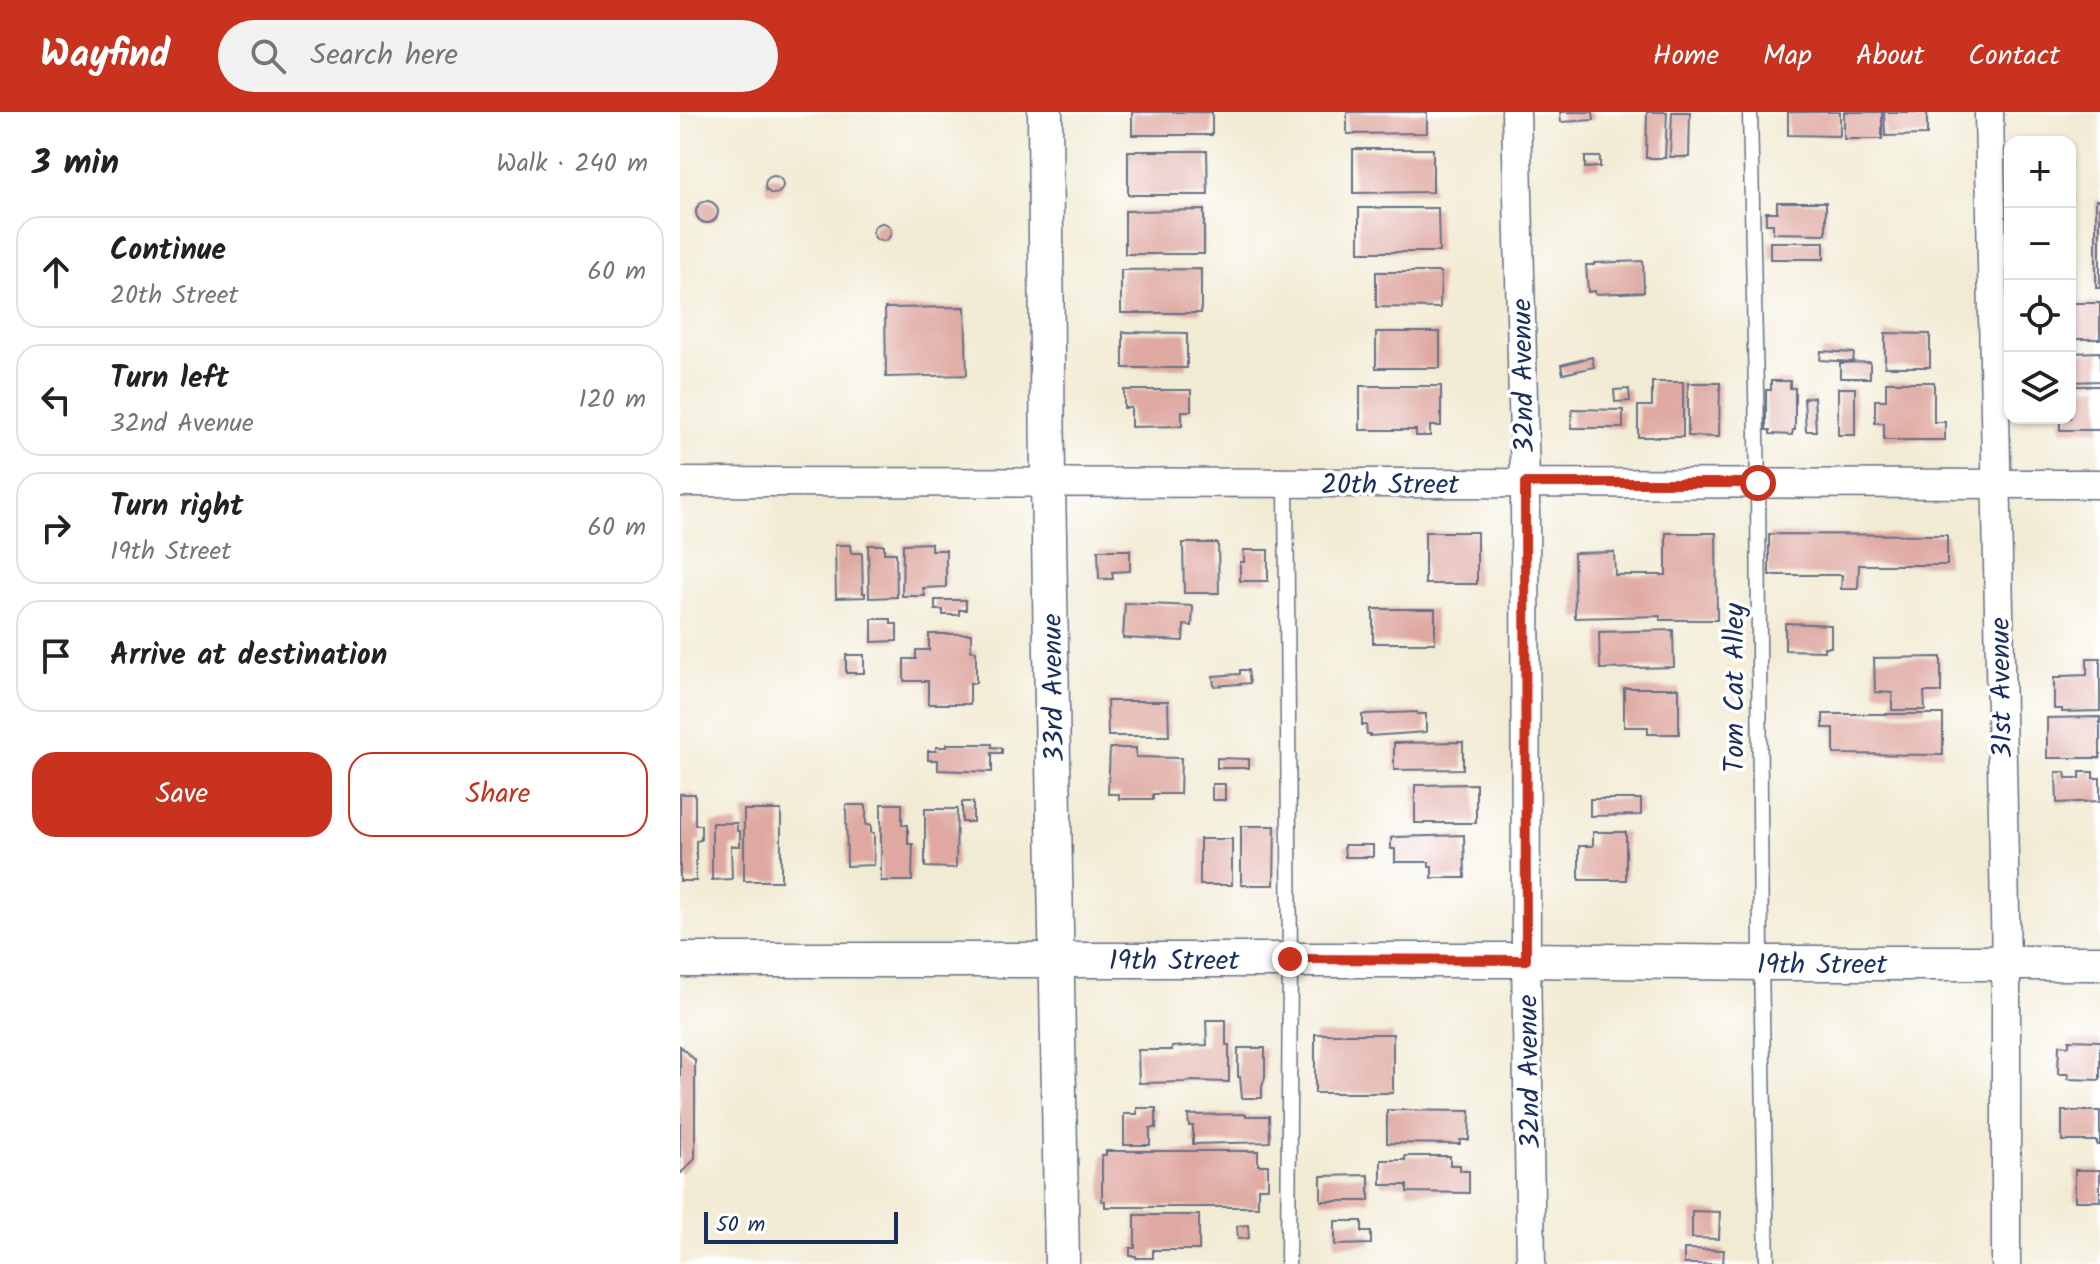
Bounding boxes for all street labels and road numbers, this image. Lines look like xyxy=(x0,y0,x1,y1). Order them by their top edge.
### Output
street label: 32nd Avenue xyxy=(1501,298,1548,454)
street label: 20th Street xyxy=(1321,463,1460,508)
street label: Tom Cat Alley xyxy=(1713,602,1758,773)
street label: 33rd Avenue xyxy=(1031,613,1078,763)
street label: 31st Avenue xyxy=(1979,617,2026,759)
street label: 19th Street xyxy=(1109,939,1240,984)
street label: 19th Street xyxy=(1757,943,1888,988)
street label: 32nd Avenue xyxy=(1507,994,1554,1150)

